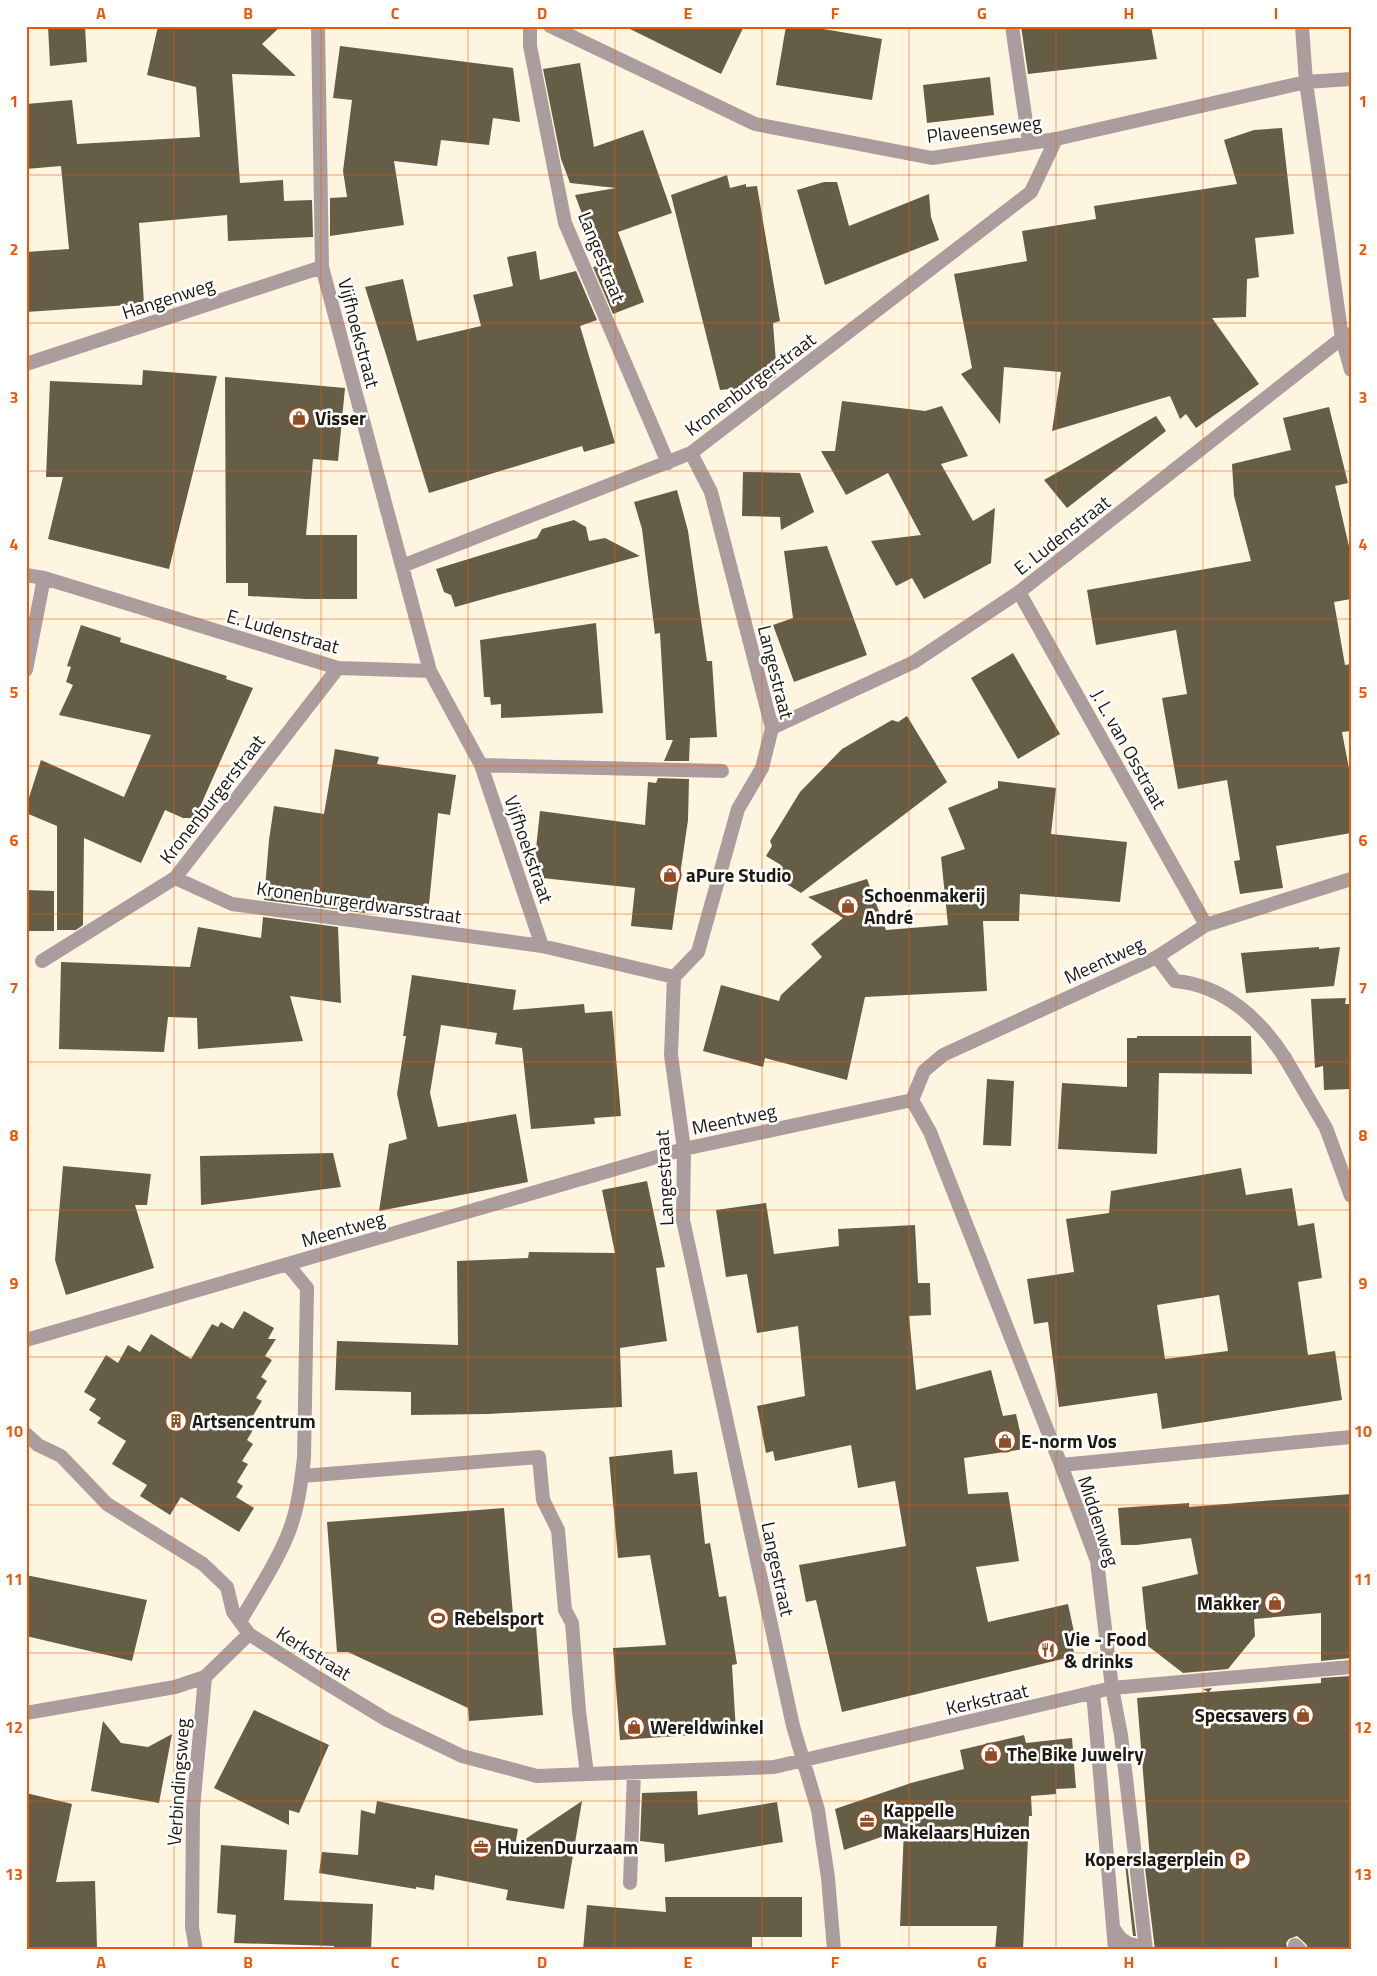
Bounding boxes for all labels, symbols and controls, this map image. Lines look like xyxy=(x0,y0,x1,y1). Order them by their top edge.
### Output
text: A xyxy=(96,1,106,25)
text: B xyxy=(243,1,253,25)
text: C xyxy=(391,1,400,25)
text: D xyxy=(537,1,547,25)
text: E xyxy=(684,1,693,25)
text: F xyxy=(831,1,840,25)
text: G xyxy=(977,1,987,25)
text: H xyxy=(1124,1,1134,25)
text: I xyxy=(1274,1,1278,25)
text: 1 xyxy=(10,89,18,113)
text: 1 xyxy=(1359,89,1367,113)
street label: Plaveenseweg xyxy=(925,107,1043,150)
street label: Langestraat xyxy=(571,207,634,307)
text: 2 xyxy=(10,237,18,261)
text: 2 xyxy=(1359,237,1367,261)
street label: Hangenweg xyxy=(118,269,218,326)
street label: Vijfhoekstraat xyxy=(331,275,388,391)
street label: Kronenburgerstraat xyxy=(678,324,822,443)
text: 3 xyxy=(10,385,18,409)
text: 3 xyxy=(1359,385,1367,409)
place label: Visser xyxy=(315,403,366,432)
shop icon: Visser xyxy=(287,406,311,430)
street label: E. Ludenstraat xyxy=(1007,487,1116,582)
text: 4 xyxy=(10,532,19,556)
text: 4 xyxy=(1359,532,1368,556)
street label: E. Ludenstraat xyxy=(224,601,343,660)
street label: Langestraat xyxy=(751,622,802,722)
text: 5 xyxy=(10,680,19,704)
text: 5 xyxy=(1359,680,1368,704)
street label: J. L. van Osstraat xyxy=(1084,683,1175,814)
street label: Kronenburgerstraat xyxy=(152,727,272,870)
street label: Vijfhoekstraat xyxy=(497,791,562,907)
text: 6 xyxy=(10,828,19,852)
text: 6 xyxy=(1359,828,1368,852)
place label: aPure Studio xyxy=(686,860,791,889)
shop icon: aPure Studio xyxy=(658,863,682,887)
street label: Kronenburgerdwarsstraat xyxy=(255,873,464,930)
place label: Schoenmakerij André xyxy=(864,880,985,931)
shop icon: Schoenmakerij André xyxy=(836,894,860,918)
street label: Meentweg xyxy=(1059,928,1149,991)
text: 7 xyxy=(10,976,18,1000)
text: 7 xyxy=(1359,976,1367,1000)
street label: Meentweg xyxy=(689,1095,779,1142)
text: 8 xyxy=(10,1123,19,1147)
text: 8 xyxy=(1359,1123,1368,1147)
street label: Langestraat xyxy=(646,1129,680,1227)
street label: Meentweg xyxy=(298,1203,388,1254)
text: 9 xyxy=(10,1271,19,1295)
text: 9 xyxy=(1359,1271,1368,1295)
place label: Artsencentrum xyxy=(192,1406,316,1435)
building icon: Artsencentrum xyxy=(164,1409,188,1433)
text: 10 xyxy=(5,1419,23,1443)
text: 10 xyxy=(1354,1419,1372,1443)
place label: E-norm Vos xyxy=(1021,1426,1117,1455)
shop icon: E-norm Vos xyxy=(993,1429,1017,1453)
street label: Middenweg xyxy=(1071,1472,1128,1570)
street label: Langestraat xyxy=(754,1519,803,1619)
text: 11 xyxy=(5,1567,23,1591)
text: 11 xyxy=(1354,1567,1372,1591)
place label: Makker xyxy=(1197,1588,1259,1617)
shop icon: Makker xyxy=(1263,1591,1287,1615)
place label: Rebelsport xyxy=(454,1603,544,1632)
sports icon: Rebelsport xyxy=(426,1606,450,1630)
street label: Kerkstraat xyxy=(271,1618,358,1687)
place label: Vie - Food & drinks xyxy=(1064,1624,1147,1675)
restaurant icon: Vie - Food & drinks xyxy=(1036,1638,1060,1662)
street label: Kerkstraat xyxy=(943,1675,1031,1722)
place label: Specsavers xyxy=(1195,1700,1287,1729)
shop icon: Specsavers xyxy=(1291,1703,1315,1727)
place label: Wereldwinkel xyxy=(650,1712,764,1741)
text: 12 xyxy=(5,1715,23,1739)
shop icon: Wereldwinkel xyxy=(622,1715,646,1739)
text: 12 xyxy=(1354,1715,1372,1739)
street label: Verbindingsweg xyxy=(159,1717,196,1847)
place label: The Bike Juwelry xyxy=(1007,1739,1144,1768)
shop icon: The Bike Juwelry xyxy=(979,1742,1003,1766)
place label: Kappelle Makelaars Huizen xyxy=(883,1795,1030,1846)
office icon: Kappelle Makelaars Huizen xyxy=(855,1809,879,1833)
place label: HuizenDuurzaam xyxy=(497,1832,638,1861)
office icon: HuizenDuurzaam xyxy=(469,1835,493,1859)
place label: Koperslagerplein xyxy=(1085,1844,1224,1873)
parking icon: Koperslagerplein xyxy=(1228,1847,1252,1871)
text: 13 xyxy=(5,1862,23,1886)
text: 13 xyxy=(1354,1862,1372,1886)
text: A xyxy=(96,1950,106,1974)
text: B xyxy=(243,1950,253,1974)
text: C xyxy=(391,1950,400,1974)
text: D xyxy=(537,1950,547,1974)
text: E xyxy=(684,1950,693,1974)
text: F xyxy=(831,1950,840,1974)
text: G xyxy=(977,1950,987,1974)
text: H xyxy=(1124,1950,1134,1974)
text: I xyxy=(1274,1950,1278,1974)

